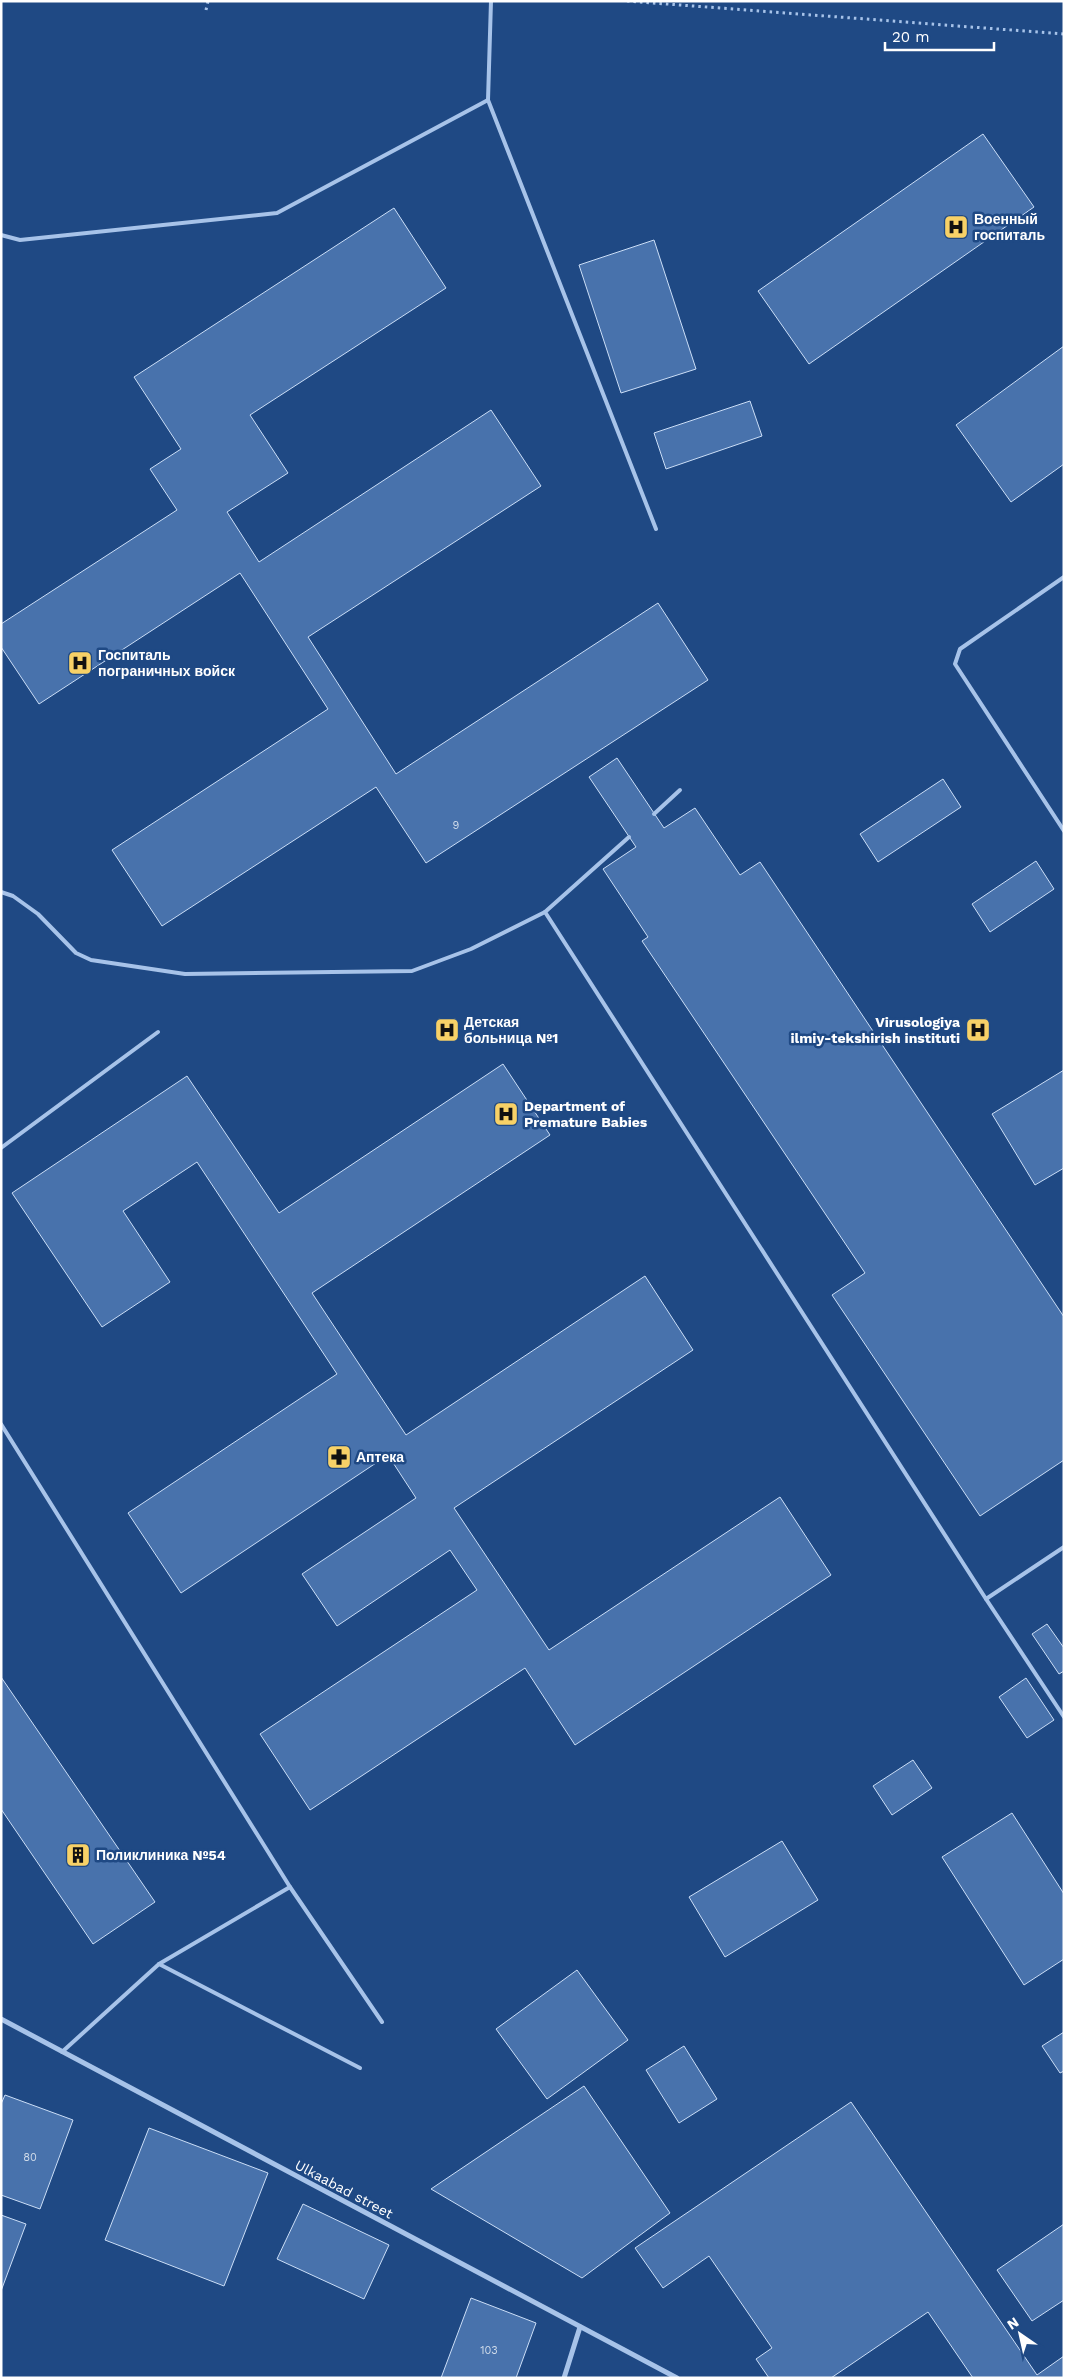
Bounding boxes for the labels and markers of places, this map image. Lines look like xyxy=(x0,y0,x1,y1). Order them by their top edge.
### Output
place label: Военный госпиталь xyxy=(974,211,1045,243)
hospital icon: Военный госпиталь xyxy=(943,214,969,240)
place label: Госпиталь пограничных войск xyxy=(98,647,236,679)
hospital icon: Госпиталь пограничных войск xyxy=(67,650,93,676)
place label: Детская больница №1 xyxy=(464,1014,558,1046)
place label: Virusologiya ilmiy-tekshirish instituti xyxy=(791,1014,961,1046)
hospital icon: Детская больница №1 xyxy=(434,1017,460,1043)
hospital icon: Virusologiya ilmiy-tekshirish instituti xyxy=(965,1017,991,1043)
place label: Department of Premature Babies xyxy=(524,1098,648,1130)
hospital icon: Department of Premature Babies xyxy=(493,1101,519,1127)
pharmacy icon: Аптека xyxy=(326,1444,352,1470)
place label: Аптека xyxy=(356,1449,404,1465)
building icon: Поликлиника №54 xyxy=(65,1842,91,1868)
place label: Поликлиника №54 xyxy=(96,1847,226,1863)

